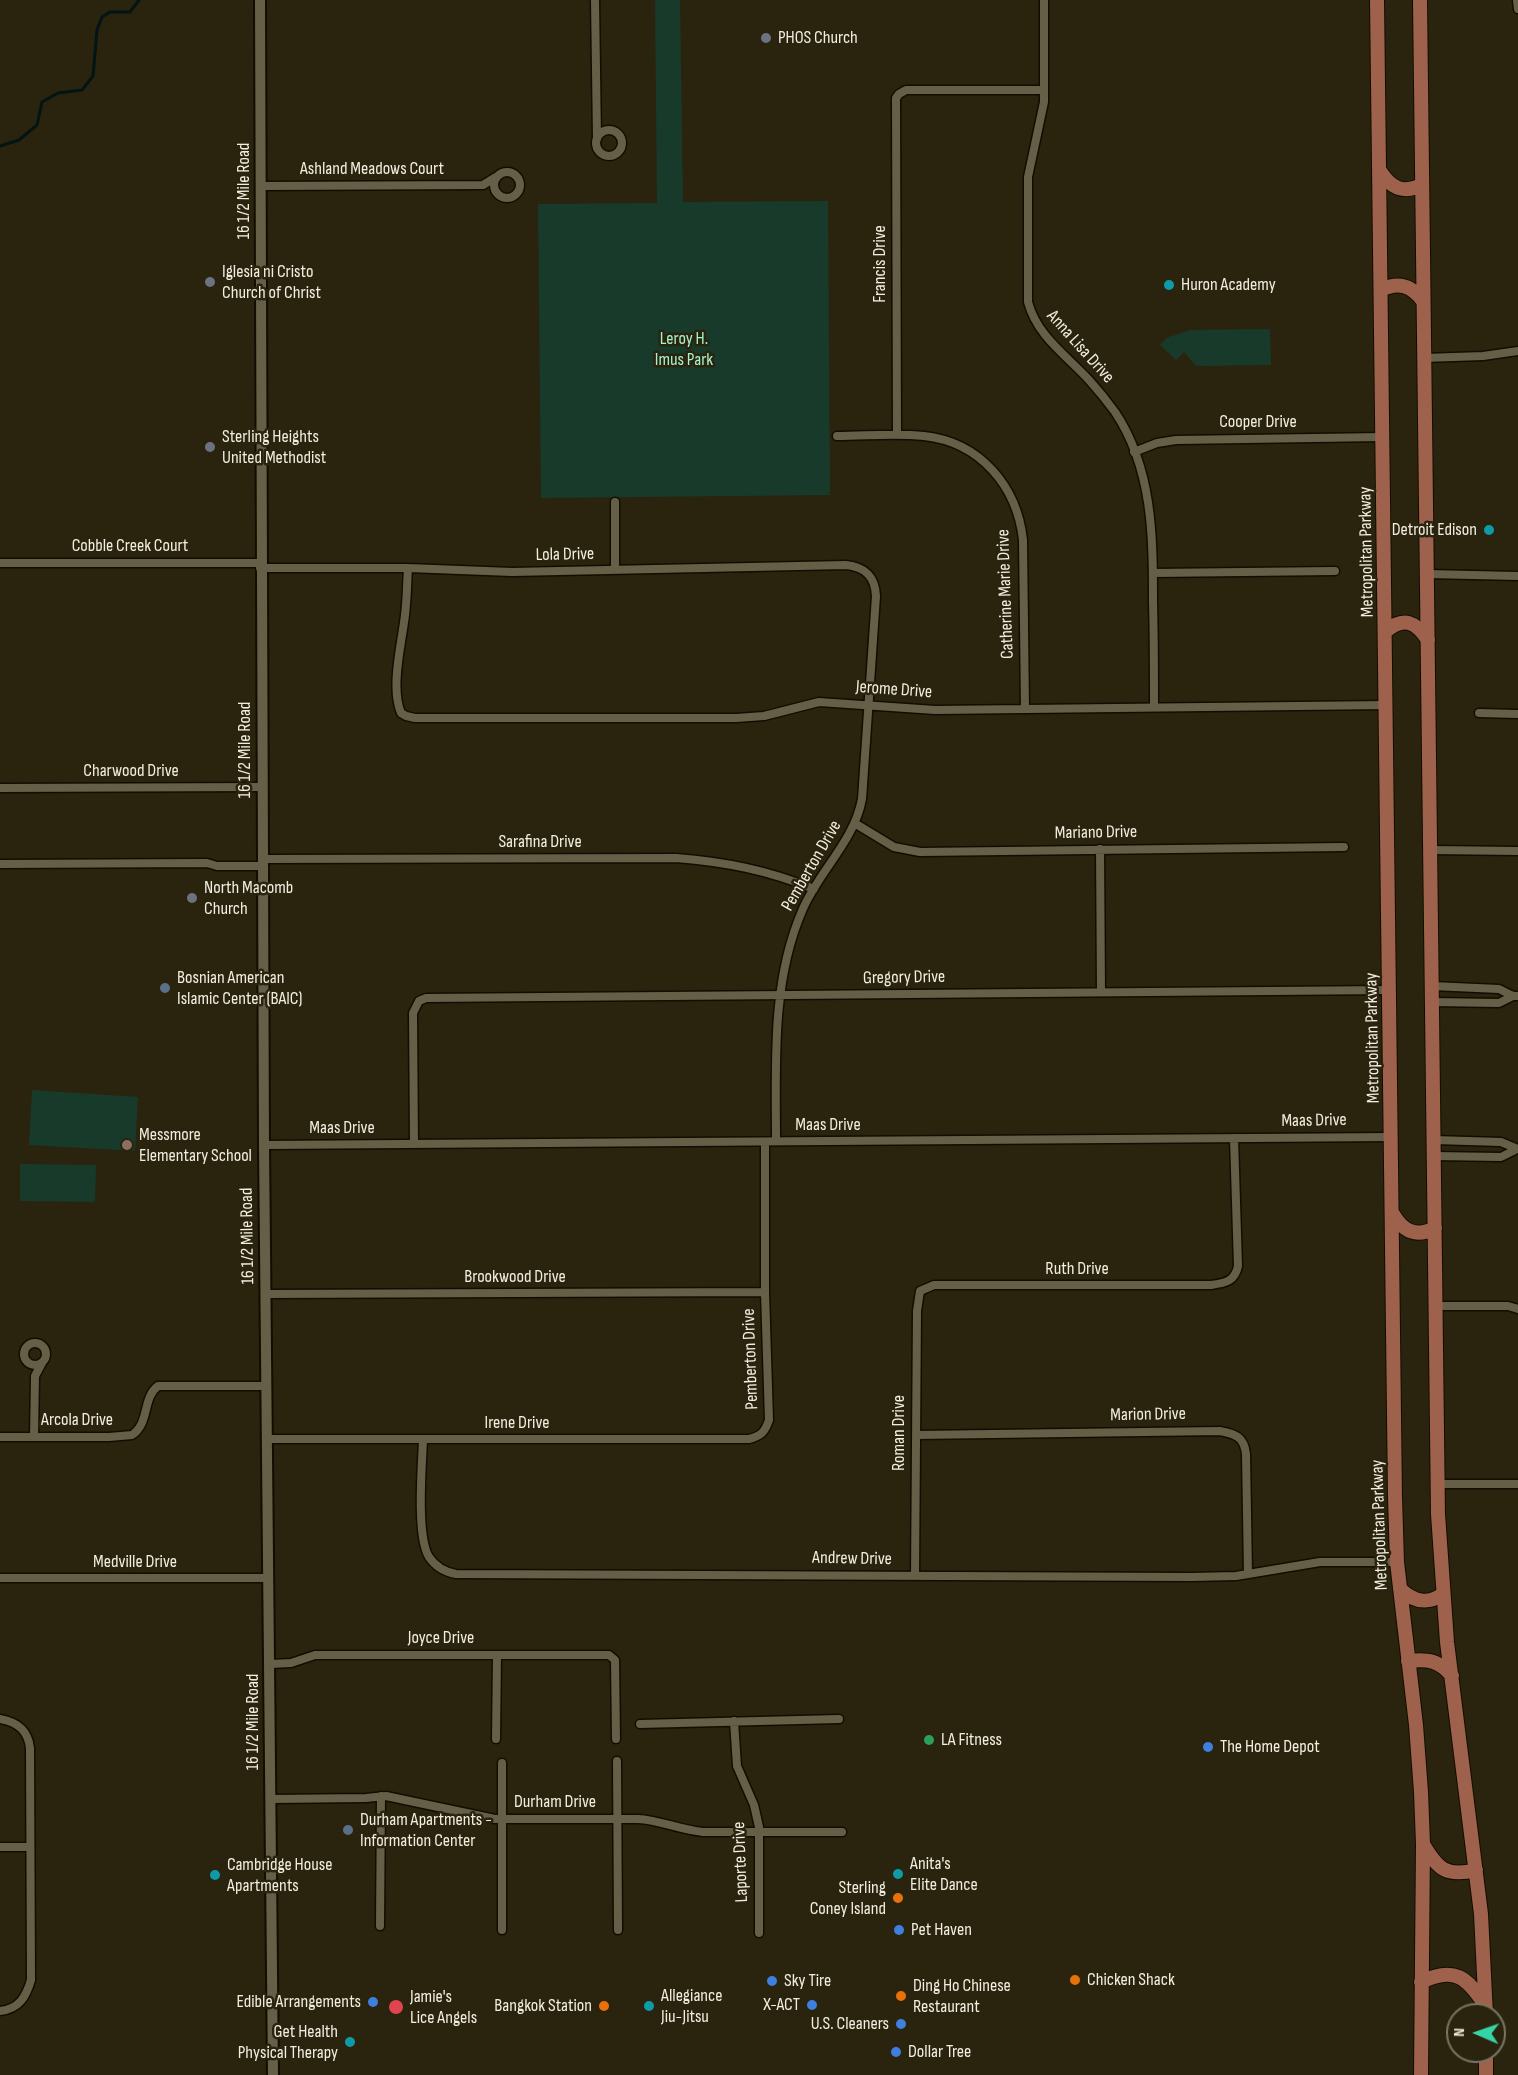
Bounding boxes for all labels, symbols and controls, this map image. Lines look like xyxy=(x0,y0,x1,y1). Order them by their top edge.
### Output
place label: PHOS Church xyxy=(778,27,858,49)
marker: PHOS Church xyxy=(759,31,773,45)
street label: 16 1/2 Mile Road xyxy=(233,143,255,239)
street label: Ashland Meadows Court xyxy=(300,158,444,180)
street label: Francis Drive xyxy=(869,225,891,303)
place label: Iglesia ni Cristo Church of Christ xyxy=(222,261,321,304)
place label: Huron Academy xyxy=(1181,274,1276,296)
marker: Iglesia ni Cristo Church of Christ xyxy=(203,275,217,289)
marker: Huron Academy xyxy=(1162,278,1176,292)
street label: Anna Lisa Drive xyxy=(1042,306,1118,388)
park label: Leroy H. Imus Park xyxy=(655,328,713,370)
street label: Cooper Drive xyxy=(1219,411,1297,433)
place label: Sterling Heights United Methodist xyxy=(222,426,326,468)
marker: Sterling Heights United Methodist xyxy=(203,440,217,454)
street label: Metropolitan Parkway xyxy=(1355,487,1379,617)
place label: Detroit Edison xyxy=(1392,519,1477,541)
marker: Detroit Edison xyxy=(1482,523,1496,537)
street label: Catherine Marie Drive xyxy=(993,529,1019,659)
street label: Cobble Creek Court xyxy=(72,535,188,557)
street label: Lola Drive xyxy=(536,544,594,566)
street label: Jerome Drive xyxy=(855,677,933,703)
street label: 16 1/2 Mile Road xyxy=(234,702,256,798)
street label: Charwood Drive xyxy=(83,760,179,782)
street label: Pemberton Drive xyxy=(777,817,847,915)
street label: Mariano Drive xyxy=(1055,821,1137,845)
street label: Sarafina Drive xyxy=(498,831,582,853)
place label: North Macomb Church xyxy=(204,877,293,920)
marker: North Macomb Church xyxy=(185,891,199,905)
street label: Gregory Drive xyxy=(863,966,945,990)
place label: Bosnian American Islamic Center (BAIC) xyxy=(177,967,302,1010)
street label: Metropolitan Parkway xyxy=(1361,973,1385,1103)
marker: Bosnian American Islamic Center (BAIC) xyxy=(158,981,172,995)
street label: Maas Drive xyxy=(1281,1110,1347,1132)
street label: Maas Drive xyxy=(795,1114,861,1136)
street label: Maas Drive xyxy=(309,1117,375,1139)
place label: Messmore Elementary School xyxy=(139,1124,252,1166)
marker: Messmore Elementary School xyxy=(120,1138,134,1152)
street label: 16 1/2 Mile Road xyxy=(236,1187,260,1285)
street label: Ruth Drive xyxy=(1045,1258,1109,1280)
street label: Brookwood Drive xyxy=(464,1266,566,1288)
street label: Pemberton Drive xyxy=(738,1308,764,1410)
street label: Roman Drive xyxy=(888,1395,910,1471)
street label: Marion Drive xyxy=(1110,1404,1186,1426)
street label: Arcola Drive xyxy=(41,1409,113,1431)
street label: Irene Drive xyxy=(485,1412,549,1434)
street label: Metropolitan Parkway xyxy=(1367,1459,1393,1591)
street label: Andrew Drive xyxy=(812,1548,892,1570)
street label: Medville Drive xyxy=(93,1551,177,1573)
street label: Joyce Drive xyxy=(408,1627,474,1649)
street label: 16 1/2 Mile Road xyxy=(242,1674,264,1770)
place label: LA Fitness xyxy=(941,1729,1002,1751)
marker: LA Fitness xyxy=(922,1733,936,1747)
place label: The Home Depot xyxy=(1220,1736,1320,1758)
marker: The Home Depot xyxy=(1201,1740,1215,1754)
street label: Durham Drive xyxy=(514,1791,596,1813)
place label: Durham Apartments - Information Center xyxy=(360,1809,492,1852)
street label: Laporte Drive xyxy=(729,1821,753,1903)
marker: Durham Apartments - Information Center xyxy=(341,1823,355,1837)
place label: Anita's Elite Dance xyxy=(910,1853,978,1896)
place label: Cambridge House Apartments xyxy=(227,1854,332,1896)
marker: Anita's Elite Dance xyxy=(891,1867,905,1881)
marker: Cambridge House Apartments xyxy=(208,1868,222,1882)
place label: Sterling Coney Island xyxy=(810,1877,886,1920)
marker: Sterling Coney Island xyxy=(891,1891,905,1905)
place label: Pet Haven xyxy=(911,1919,972,1941)
marker: Pet Haven xyxy=(892,1923,906,1937)
place label: Chicken Shack xyxy=(1087,1969,1175,1991)
place label: Sky Tire xyxy=(784,1970,831,1992)
marker: Chicken Shack xyxy=(1068,1973,1082,1987)
marker: Sky Tire xyxy=(765,1974,779,1988)
place label: Ding Ho Chinese Restaurant xyxy=(913,1975,1011,2018)
place label: Allegiance Jiu-Jitsu xyxy=(661,1985,722,2028)
place label: Jamie's Lice Angels xyxy=(410,1986,477,2028)
marker: Ding Ho Chinese Restaurant xyxy=(894,1989,908,2003)
place label: Edible Arrangements xyxy=(236,1991,361,2013)
place label: X-ACT xyxy=(763,1994,800,2016)
marker: Edible Arrangements xyxy=(366,1995,380,2009)
place label: Bangkok Station xyxy=(494,1995,592,2017)
marker: Jamie's Lice Angels xyxy=(387,1998,405,2016)
marker: X-ACT xyxy=(805,1998,819,2012)
marker: Bangkok Station xyxy=(597,1999,611,2013)
marker: Allegiance Jiu-Jitsu xyxy=(642,1999,656,2013)
north arrow xyxy=(1446,2003,1506,2063)
place label: U.S. Cleaners xyxy=(811,2013,889,2035)
marker: U.S. Cleaners xyxy=(894,2017,908,2031)
place label: Get Health Physical Therapy xyxy=(238,2021,338,2064)
text: N xyxy=(1450,2028,1469,2037)
marker: Get Health Physical Therapy xyxy=(343,2035,357,2049)
place label: Dollar Tree xyxy=(908,2041,971,2063)
marker: Dollar Tree xyxy=(889,2045,903,2059)

